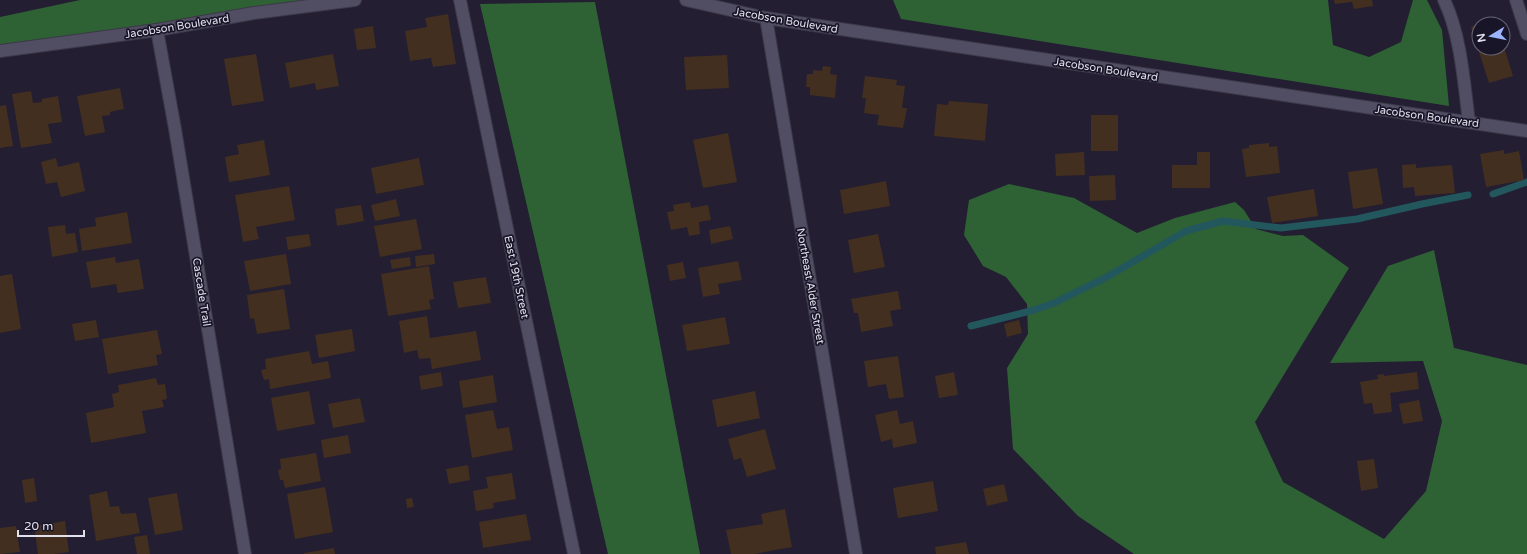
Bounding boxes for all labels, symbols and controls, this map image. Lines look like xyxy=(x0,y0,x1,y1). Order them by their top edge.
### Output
street label: Jacobson Boulevard xyxy=(733,5,839,36)
street label: Jacobson Boulevard xyxy=(124,12,230,41)
north arrow xyxy=(1471,16,1511,56)
text: N xyxy=(1474,32,1489,43)
street label: Jacobson Boulevard xyxy=(1053,55,1159,84)
street label: Jacobson Boulevard xyxy=(1374,103,1480,130)
street label: Northeast Alder Street xyxy=(794,227,827,345)
street label: East 19th Street xyxy=(501,234,532,320)
street label: Cascade Trail xyxy=(190,257,213,327)
scale bar xyxy=(18,512,84,538)
text: 20 m xyxy=(24,519,53,533)

